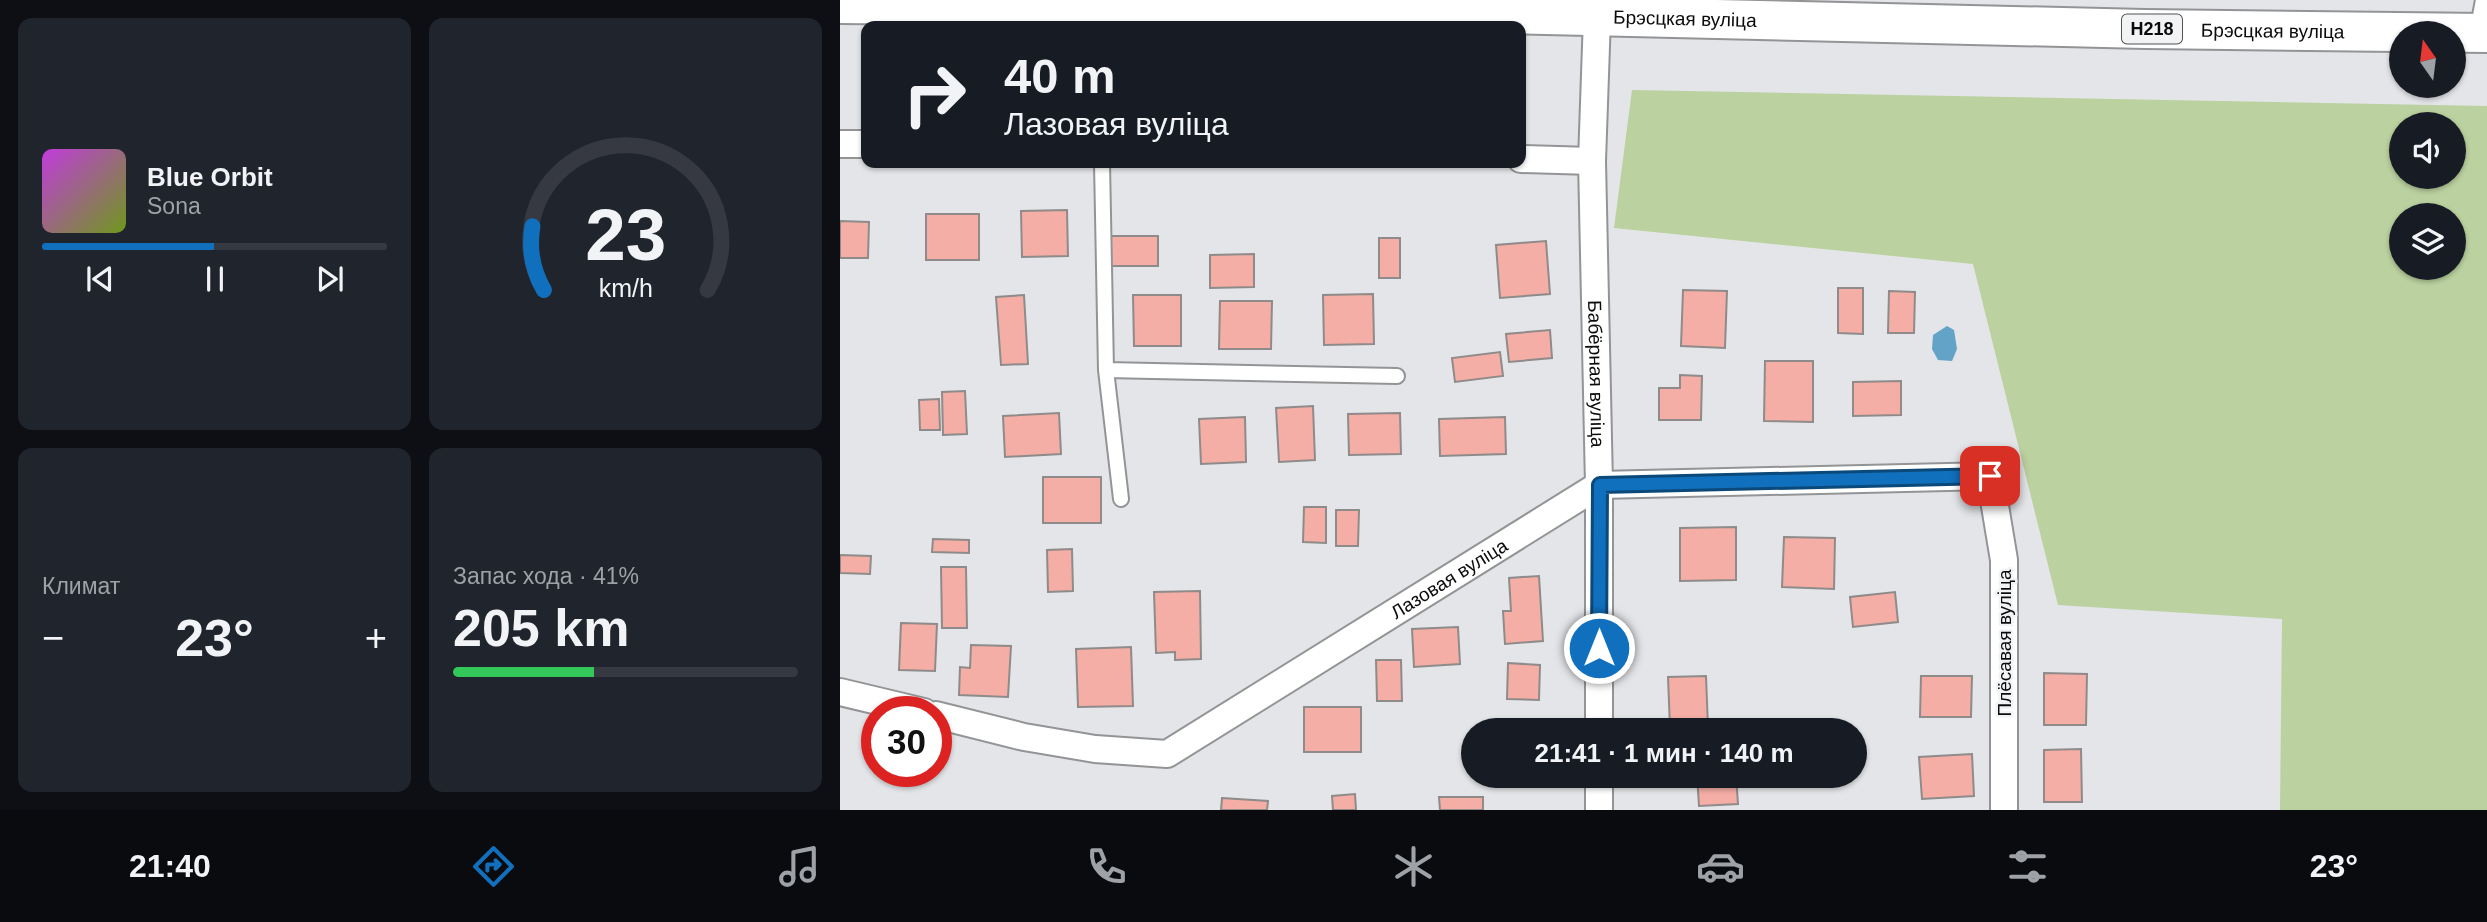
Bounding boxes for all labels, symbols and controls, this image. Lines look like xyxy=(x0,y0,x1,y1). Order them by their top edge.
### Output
street label: Брэсцкая вуліца xyxy=(1613,7,1757,31)
road number: Н218 xyxy=(2122,15,2182,44)
street label: Брэсцкая вуліца xyxy=(2201,20,2345,42)
north arrow xyxy=(2389,21,2466,98)
map controls xyxy=(2389,21,2466,280)
icon: right xyxy=(889,49,980,140)
text: 40 m xyxy=(1004,49,1116,103)
text: Лазовая вуліца xyxy=(1004,106,1229,142)
button: sound xyxy=(2389,112,2466,189)
text: Blue Orbit xyxy=(147,162,273,192)
text: Sona xyxy=(147,193,201,219)
text: 23 xyxy=(585,194,666,275)
button: layers xyxy=(2389,203,2466,280)
icon: previous xyxy=(81,260,119,298)
icon: pause xyxy=(196,260,234,298)
icon: next xyxy=(311,260,349,298)
text: km/h xyxy=(598,274,653,302)
street label: Бабёрная вуліца xyxy=(1584,300,1608,448)
pin xyxy=(1960,446,2020,506)
icon: arrive xyxy=(1971,457,2009,495)
street label: Лазовая вуліца xyxy=(1387,534,1512,623)
text: Запас хода · 41% xyxy=(453,563,639,589)
street label: Плёсавая вуліца xyxy=(1994,569,2015,716)
text: Климат xyxy=(42,573,120,599)
text: 205 km xyxy=(453,599,629,657)
text: 23° xyxy=(175,609,254,667)
position arrow xyxy=(1562,611,1636,685)
text: − xyxy=(42,617,64,659)
text: + xyxy=(365,617,387,659)
speed limit sign: 30 xyxy=(861,696,952,787)
text: 21:41 · 1 мин · 140 m xyxy=(1534,738,1794,768)
icon: directions xyxy=(469,842,518,891)
icon: music xyxy=(775,842,824,891)
icon: phone xyxy=(1082,842,1131,891)
icon: climate xyxy=(1389,842,1438,891)
icon: car xyxy=(1696,842,1745,891)
icon: filters xyxy=(2003,842,2052,891)
text: 21:40 xyxy=(129,848,211,884)
text: 23° xyxy=(2310,848,2358,884)

